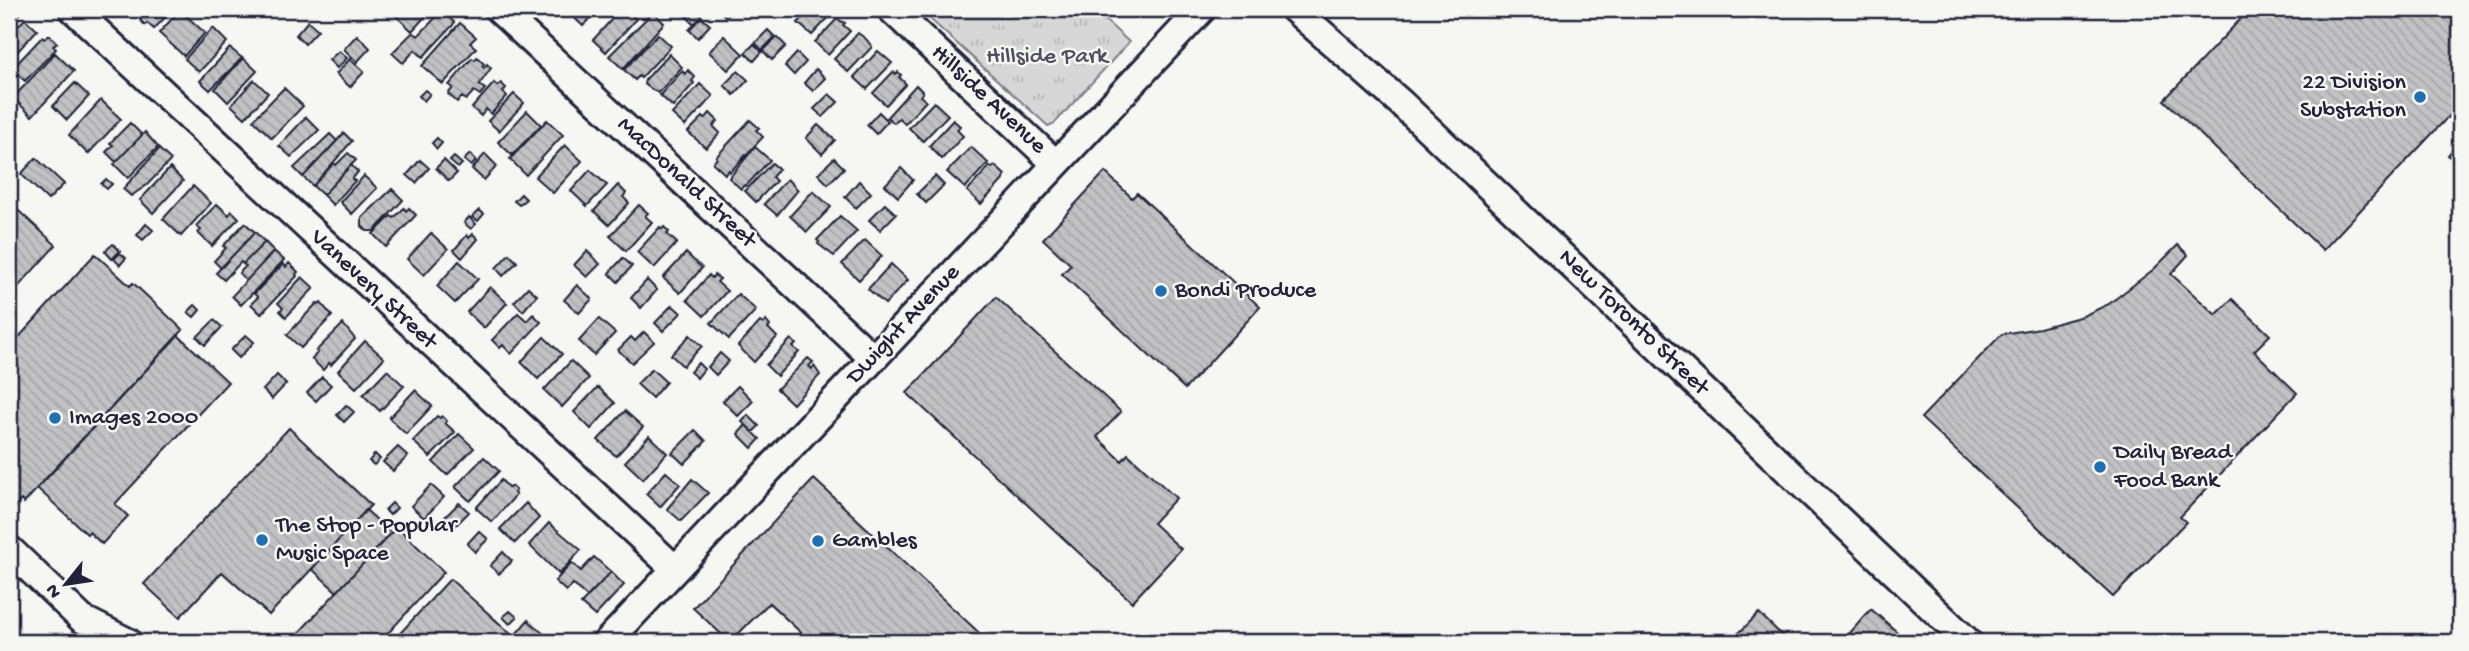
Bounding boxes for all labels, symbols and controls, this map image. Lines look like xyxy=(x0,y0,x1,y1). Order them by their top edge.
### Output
street label: Hillside Avenue xyxy=(924,39,1052,161)
park label: Hillside Park xyxy=(986,43,1110,72)
place label: 22 Division Substation xyxy=(2300,69,2407,126)
marker: 22 Division Substation xyxy=(2412,89,2428,105)
street label: MacDonald Street xyxy=(610,111,763,256)
street label: Vanevery Street xyxy=(303,223,444,358)
street label: New Toronto Street xyxy=(1552,244,1716,404)
street label: Dwight Avenue xyxy=(840,258,967,393)
place label: Bondi Produce xyxy=(1174,277,1317,306)
marker: Bondi Produce xyxy=(1153,283,1169,299)
place label: Images 2000 xyxy=(69,404,198,433)
marker: Images 2000 xyxy=(47,410,63,426)
place label: Daily Bread Food Bank xyxy=(2112,439,2233,496)
marker: Daily Bread Food Bank xyxy=(2092,459,2108,475)
place label: The Stop - Popular Music Space xyxy=(274,512,459,569)
place label: Gambles xyxy=(832,527,918,556)
marker: The Stop - Popular Music Space xyxy=(254,532,270,548)
marker: Gambles xyxy=(810,533,826,549)
north arrow xyxy=(32,550,102,620)
text: N xyxy=(41,580,67,602)

